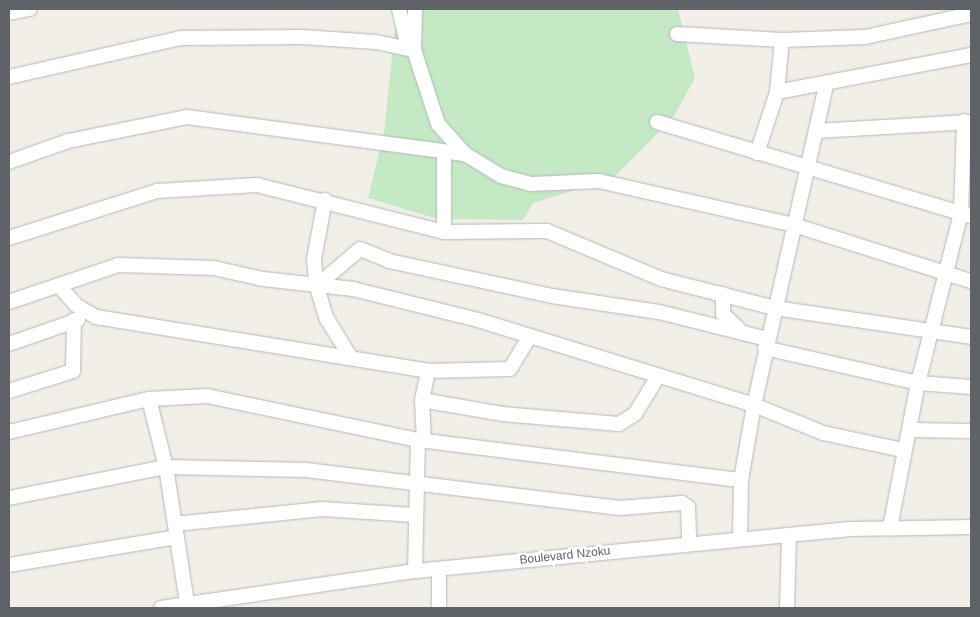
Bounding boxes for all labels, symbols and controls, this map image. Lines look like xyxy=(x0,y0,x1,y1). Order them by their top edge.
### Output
street label: Boulevard Nzoku xyxy=(519,544,611,568)

